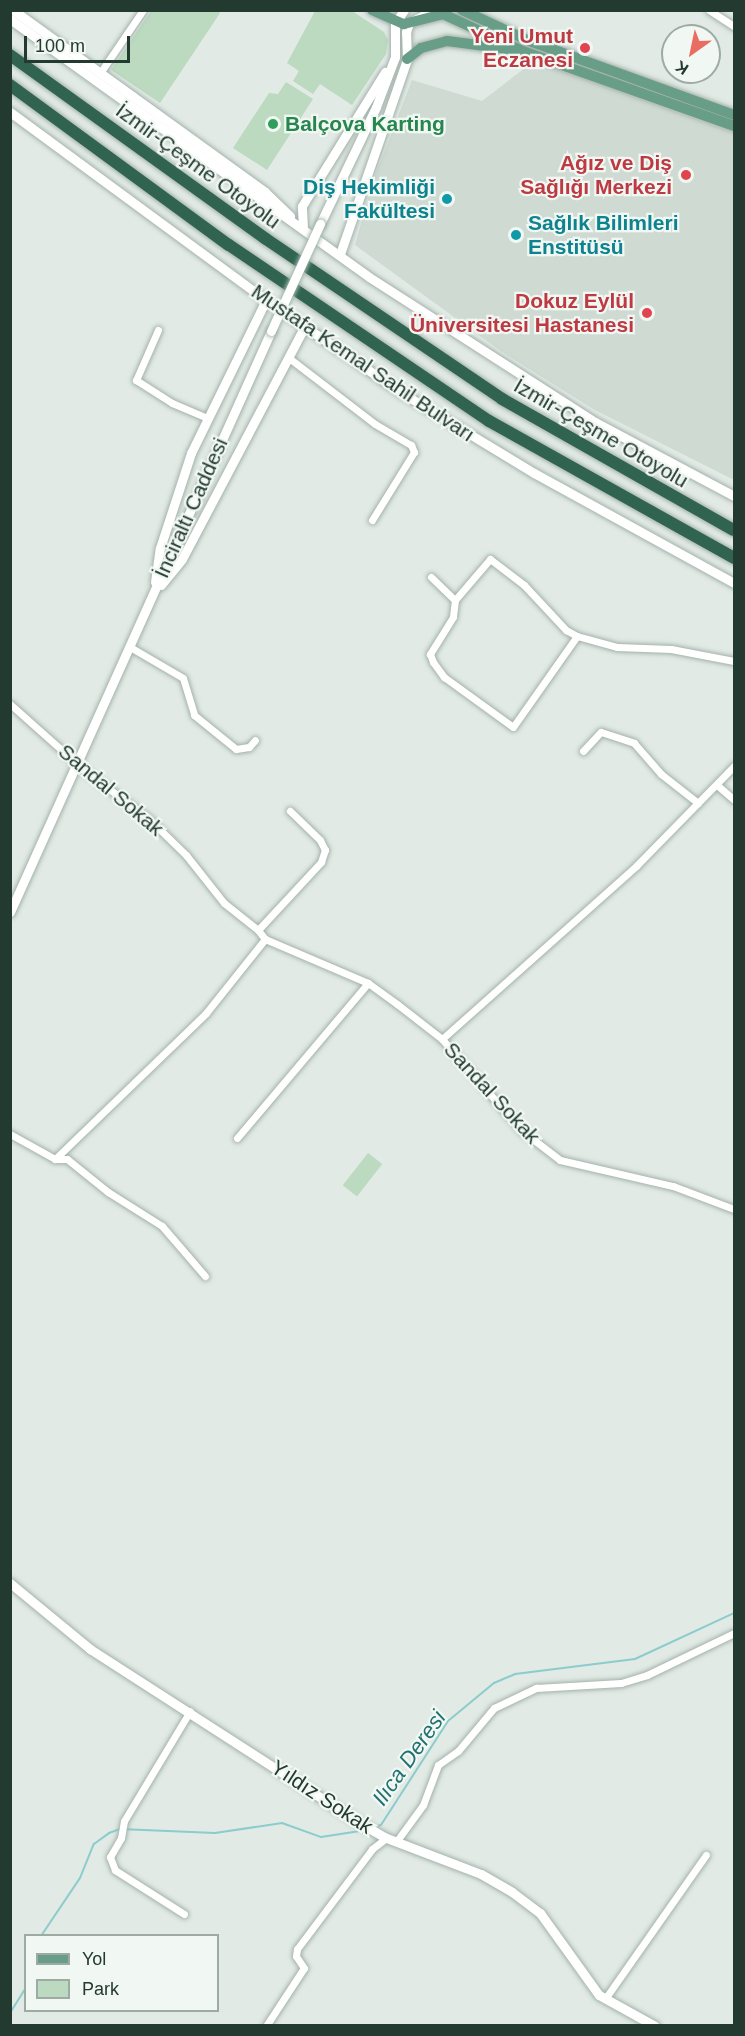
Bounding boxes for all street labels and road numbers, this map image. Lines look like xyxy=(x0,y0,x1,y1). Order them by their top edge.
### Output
street label: İzmir-Çeşme Otoyolu xyxy=(111,98,285,234)
street label: Mustafa Kemal Sahil Bulvarı xyxy=(247,279,479,447)
street label: İzmir-Çeşme Otoyolu xyxy=(509,373,693,493)
street label: İnciraltı Caddesi xyxy=(149,434,233,582)
street label: Sandal Sokak xyxy=(53,739,169,841)
street label: Sandal Sokak xyxy=(439,1037,545,1149)
street label: Yıldız Sokak xyxy=(266,1755,378,1839)

